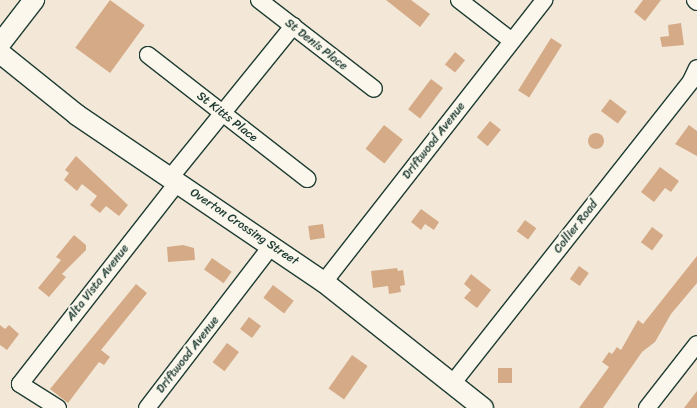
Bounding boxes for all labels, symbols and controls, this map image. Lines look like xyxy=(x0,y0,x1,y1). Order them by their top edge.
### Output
street label: St Denis Place xyxy=(281,16,351,74)
street label: St Kitts Place xyxy=(193,89,261,145)
street label: Driftwood Avenue xyxy=(400,100,468,182)
street label: Overton Crossing Street xyxy=(187,185,301,269)
street label: Collier Road xyxy=(551,198,601,256)
street label: Alta Vista Avenue xyxy=(63,241,133,325)
street label: Driftwood Avenue xyxy=(154,314,222,396)

